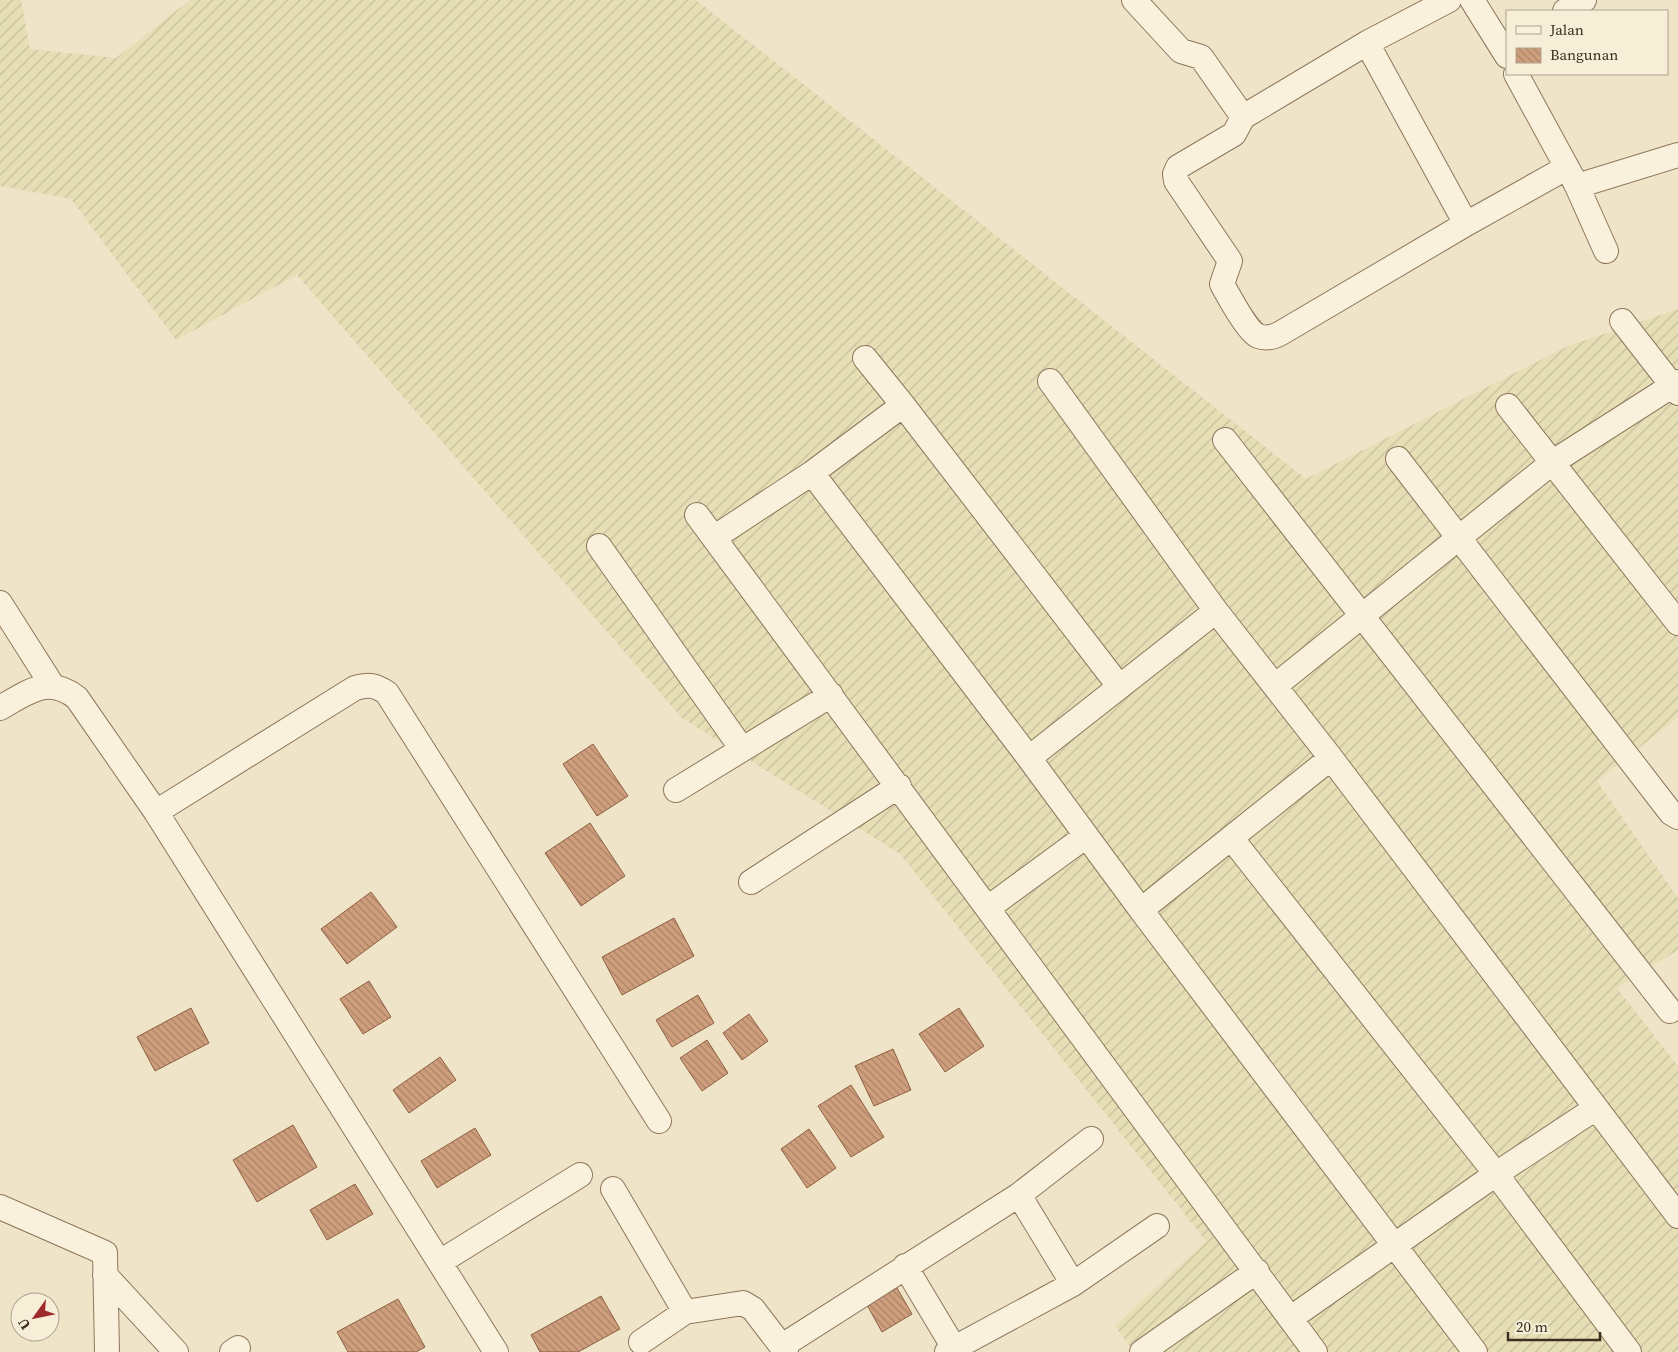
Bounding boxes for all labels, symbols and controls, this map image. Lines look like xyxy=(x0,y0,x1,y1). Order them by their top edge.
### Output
legend xyxy=(1506,10,1668,75)
text: Jalan xyxy=(1549,19,1584,40)
text: Bangunan xyxy=(1550,44,1618,65)
north arrow xyxy=(10,1292,60,1342)
scale bar xyxy=(1508,1310,1600,1342)
text: U xyxy=(13,1314,35,1334)
text: 20 m xyxy=(1516,1316,1548,1337)

